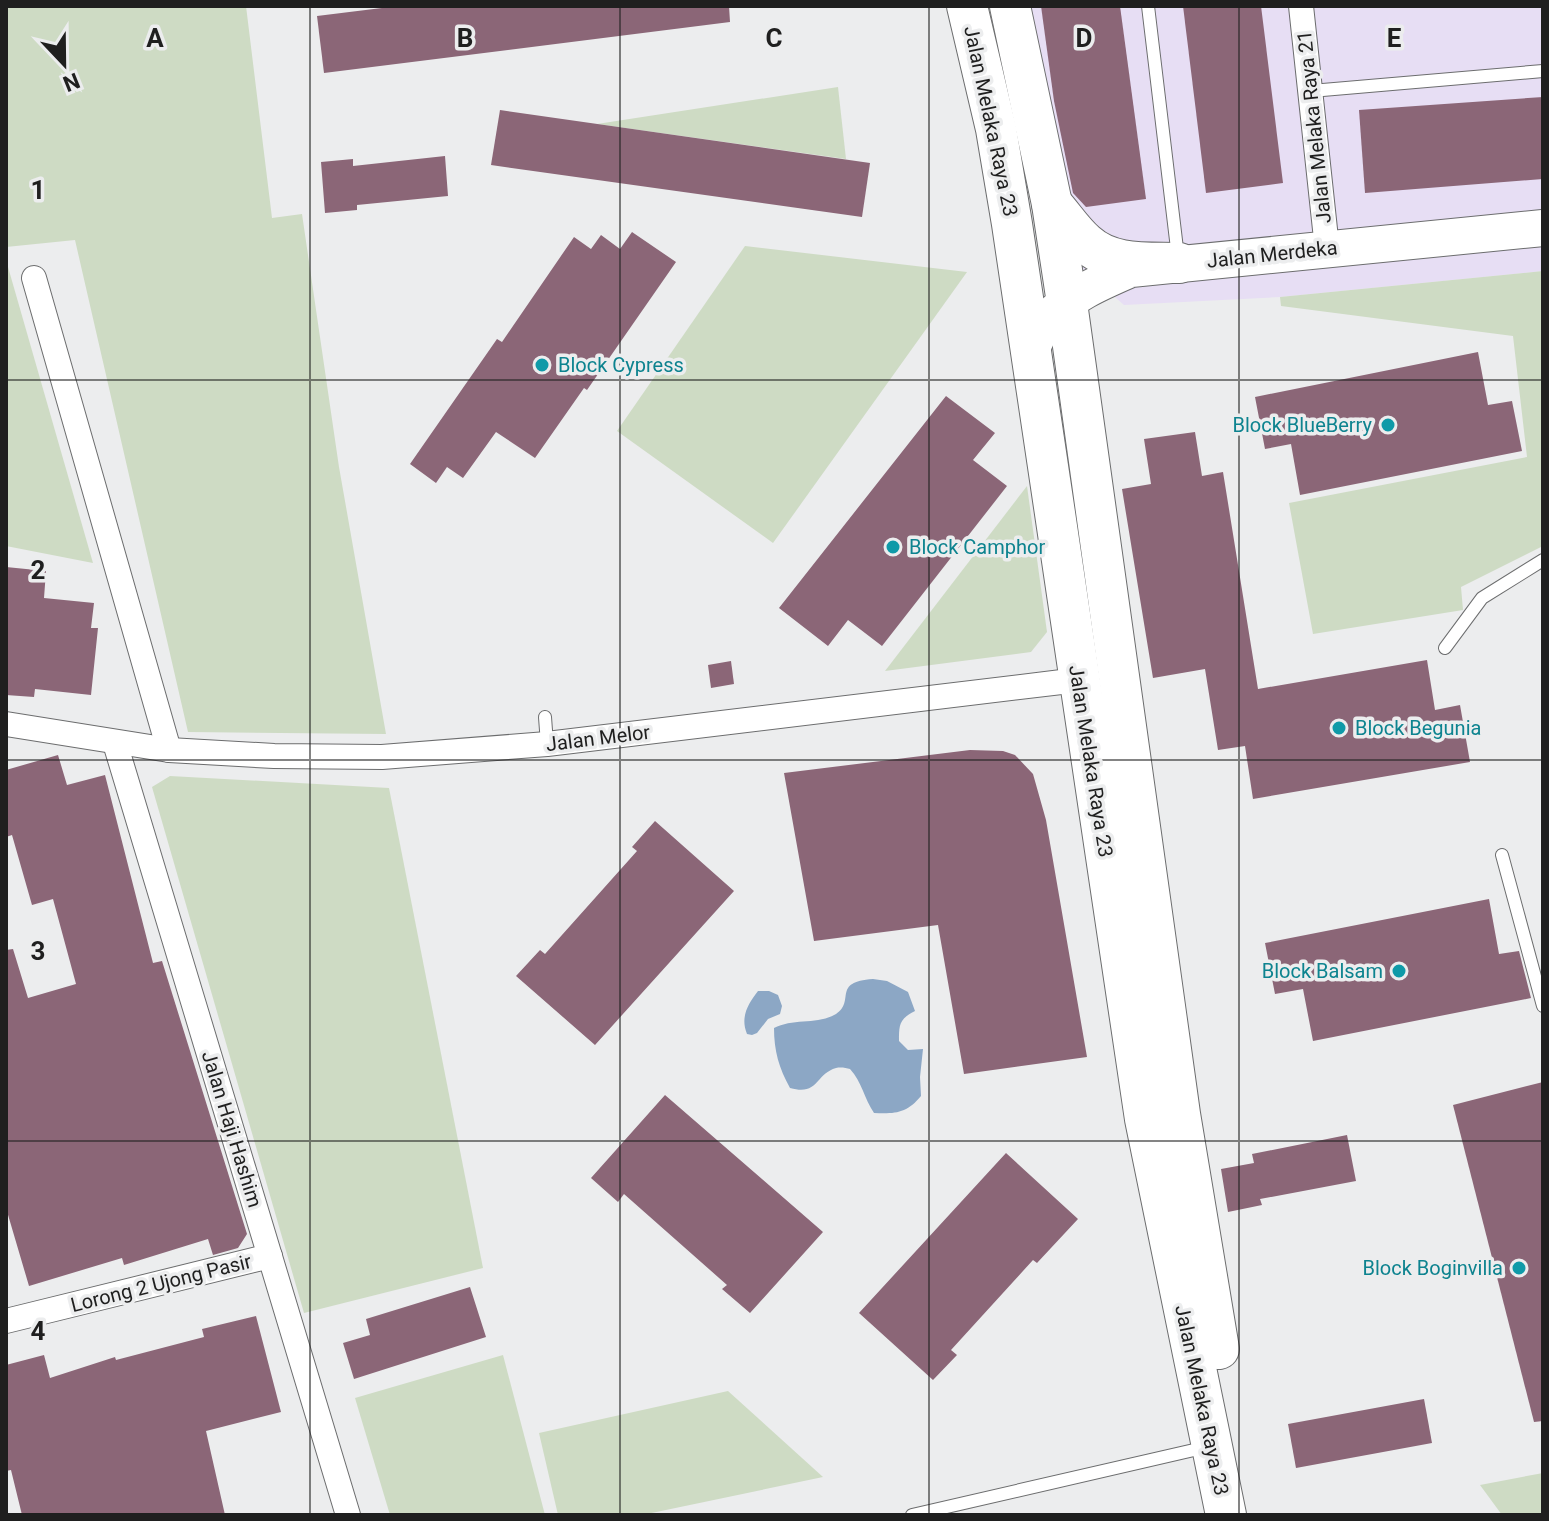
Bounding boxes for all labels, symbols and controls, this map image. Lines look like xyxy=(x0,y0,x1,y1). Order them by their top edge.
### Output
text: A xyxy=(146,23,164,53)
text: B xyxy=(457,23,473,53)
text: C xyxy=(765,23,783,53)
text: D xyxy=(1076,23,1092,53)
text: E xyxy=(1387,23,1402,53)
north arrow xyxy=(24,24,104,104)
street label: Jalan Melaka Raya 23 xyxy=(959,24,1023,218)
street label: Jalan Melaka Raya 21 xyxy=(1292,29,1336,225)
text: N xyxy=(59,68,83,97)
text: 1 xyxy=(31,175,45,205)
street label: Jalan Merdeka xyxy=(1205,235,1339,273)
place label: Block Cypress xyxy=(558,353,684,377)
marker: Block Cypress xyxy=(533,356,551,374)
place label: Block BlueBerry xyxy=(1232,413,1373,437)
marker: Block BlueBerry xyxy=(1379,416,1397,434)
place label: Block Camphor xyxy=(909,535,1045,559)
marker: Block Camphor xyxy=(884,538,902,556)
text: 2 xyxy=(31,555,45,585)
street label: Jalan Melaka Raya 23 xyxy=(1064,663,1118,859)
place label: Block Begunia xyxy=(1355,716,1481,740)
marker: Block Begunia xyxy=(1330,719,1348,737)
street label: Jalan Melor xyxy=(545,720,652,756)
text: 3 xyxy=(31,936,45,966)
place label: Block Balsam xyxy=(1262,959,1383,983)
marker: Block Balsam xyxy=(1390,962,1408,980)
street label: Jalan Haji Hashim xyxy=(197,1048,267,1210)
street label: Lorong 2 Ujong Pasir xyxy=(68,1249,254,1317)
place label: Block Boginvilla xyxy=(1363,1256,1503,1280)
marker: Block Boginvilla xyxy=(1510,1259,1528,1277)
street label: Jalan Melaka Raya 23 xyxy=(1170,1303,1234,1497)
text: 4 xyxy=(31,1316,46,1346)

